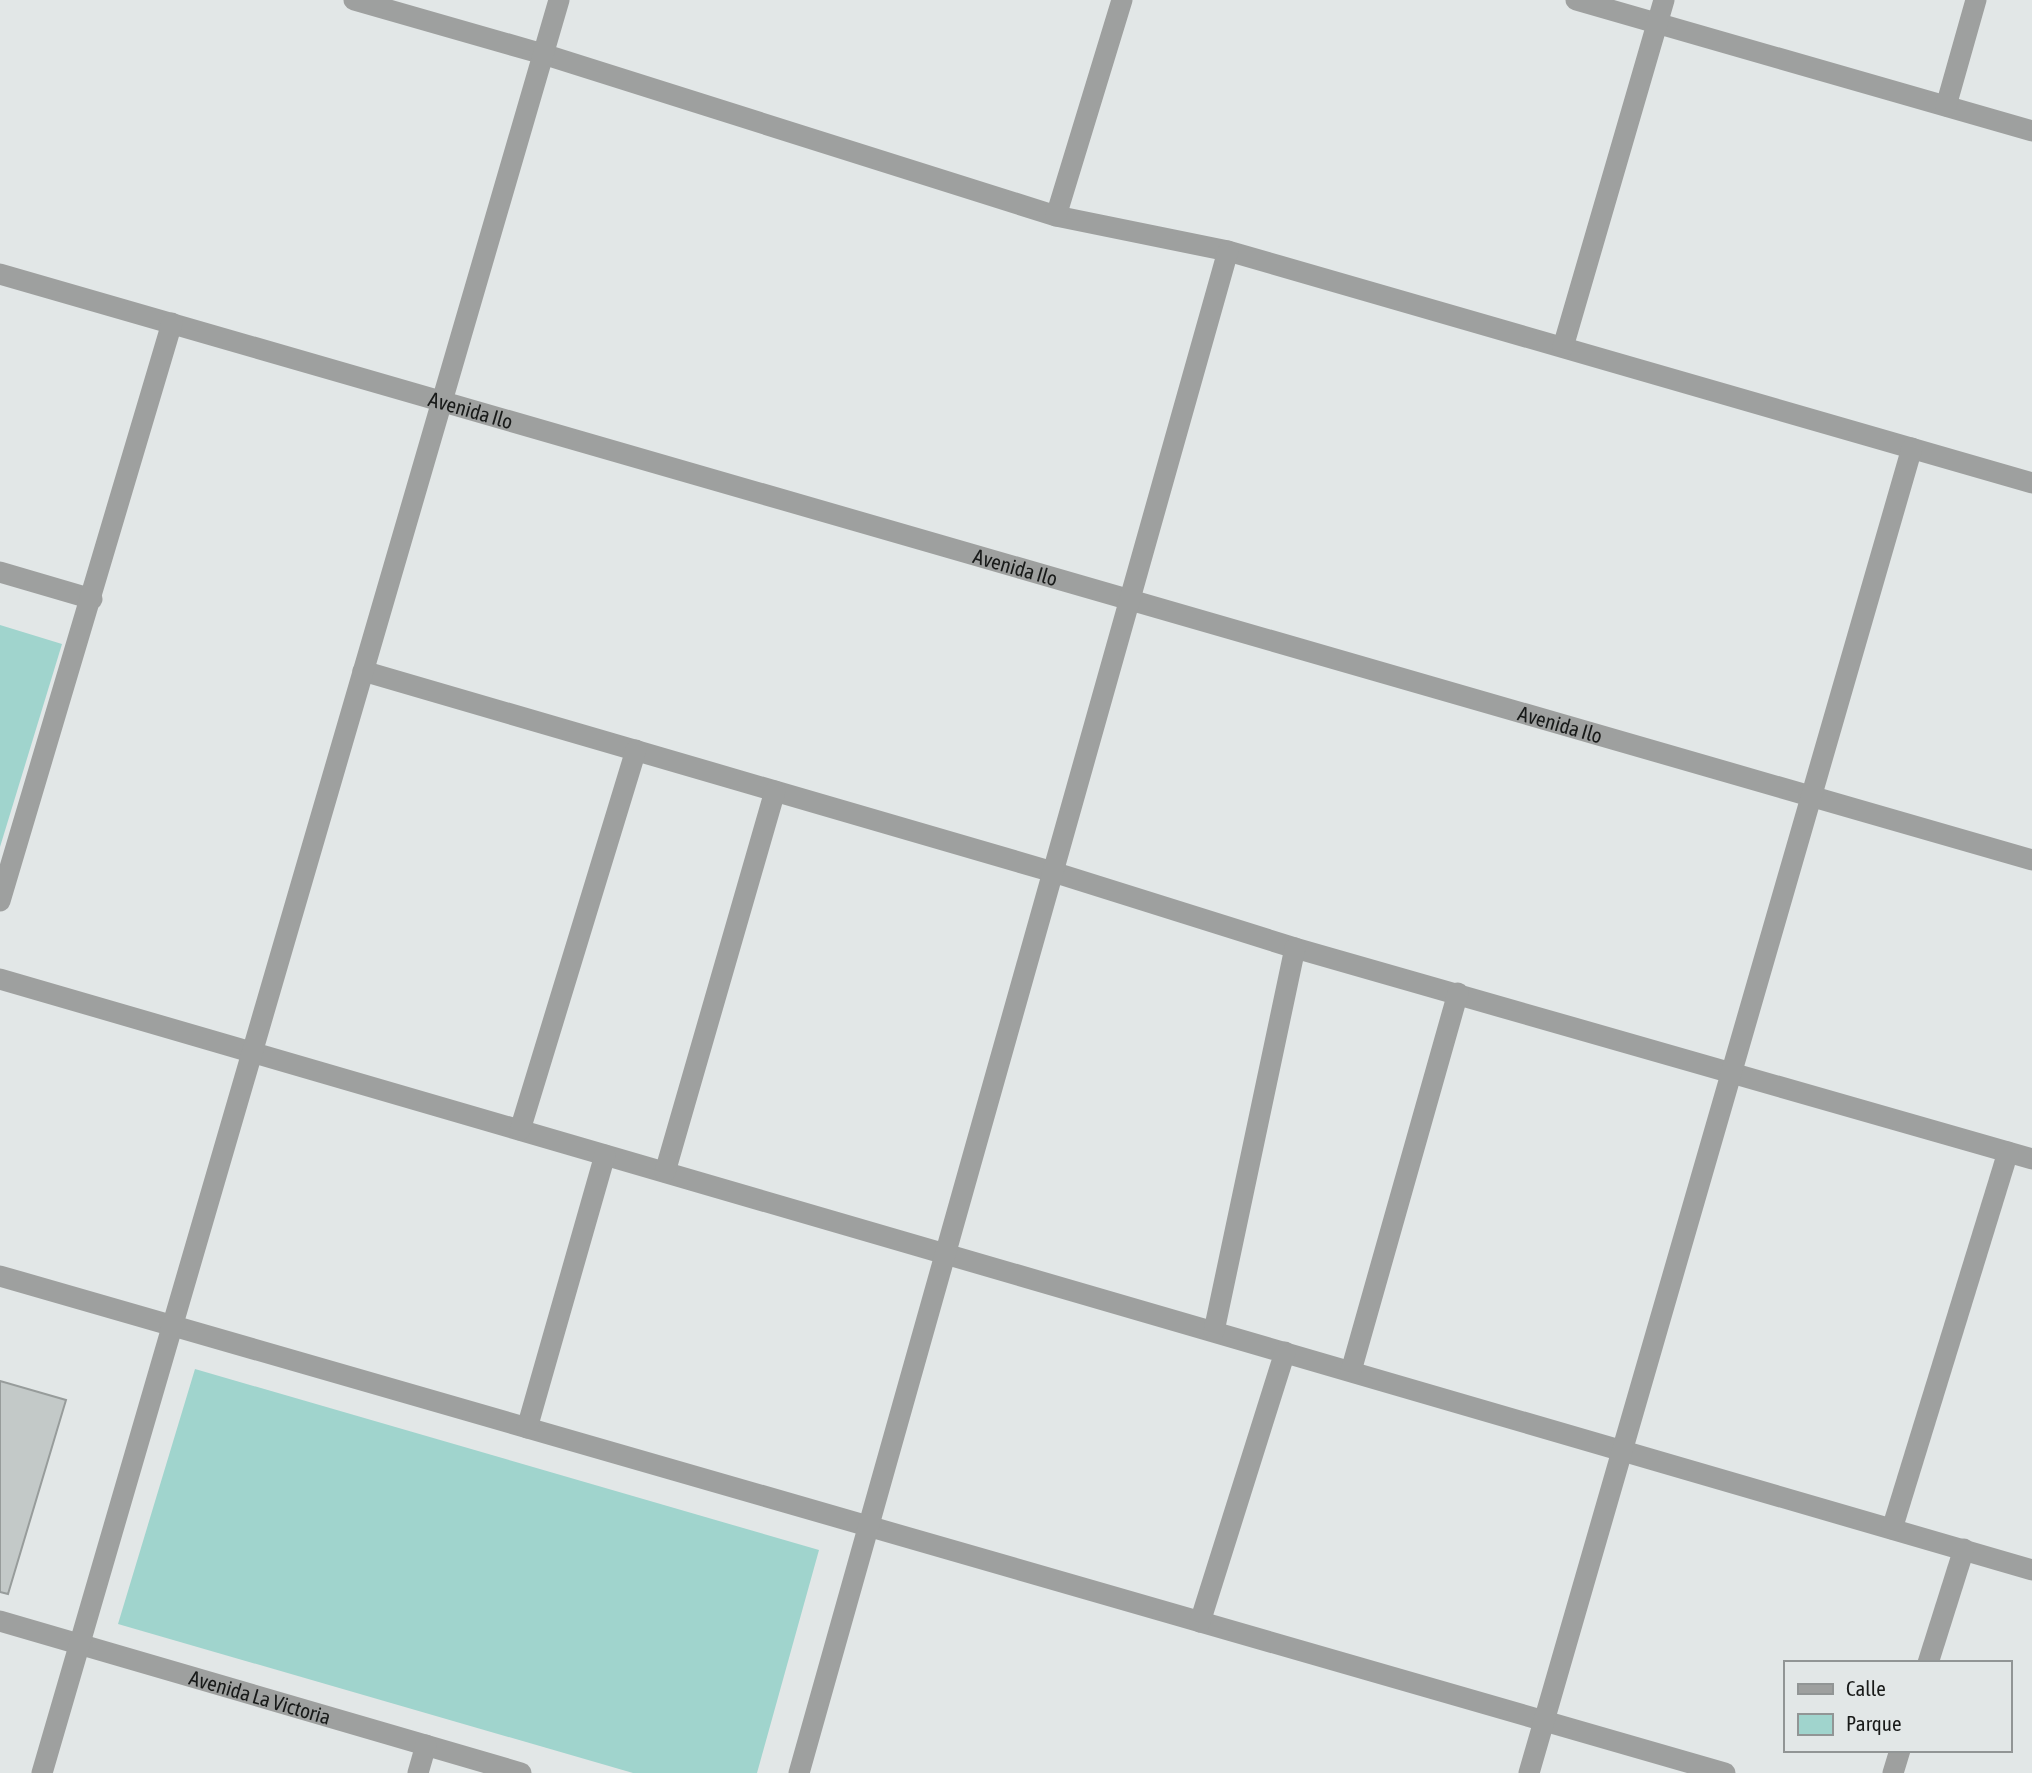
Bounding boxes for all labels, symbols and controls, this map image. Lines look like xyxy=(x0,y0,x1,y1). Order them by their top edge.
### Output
street label: Avenida Ilo xyxy=(426,386,516,433)
street label: Avenida Ilo xyxy=(971,543,1061,590)
street label: Avenida Ilo xyxy=(1516,700,1605,748)
legend xyxy=(1784,1661,2011,1752)
street label: Avenida La Victoria xyxy=(187,1665,334,1729)
text: Calle xyxy=(1846,1676,1886,1700)
text: Parque xyxy=(1846,1711,1901,1735)

